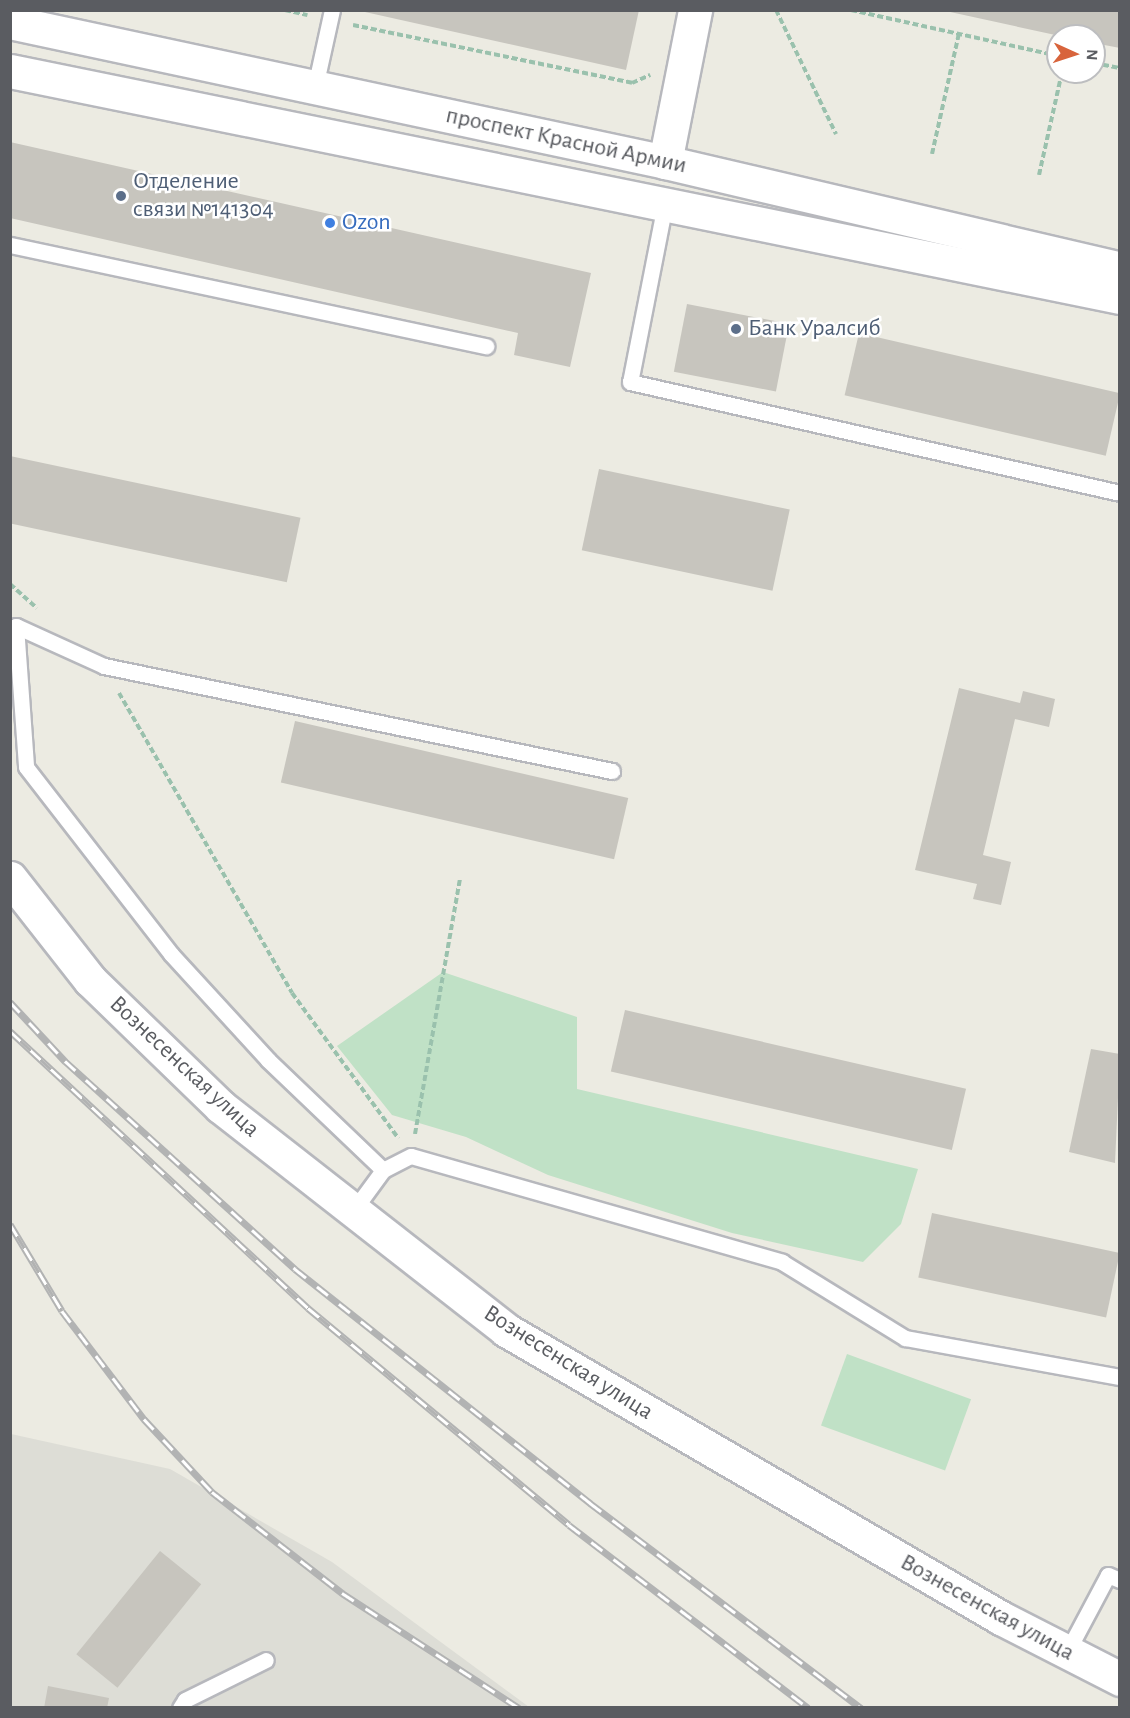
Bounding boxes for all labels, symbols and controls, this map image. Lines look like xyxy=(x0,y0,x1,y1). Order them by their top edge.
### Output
north arrow xyxy=(1046,24,1106,84)
text: N xyxy=(1084,49,1100,61)
street label: проспект Красной Армии xyxy=(443,101,689,181)
place label: Отделение связи №141304 xyxy=(133,168,274,224)
marker: Отделение связи №141304 xyxy=(114,189,128,203)
place label: Ozon xyxy=(342,209,391,237)
marker: Ozon xyxy=(323,216,337,230)
place label: Банк Уралсиб xyxy=(748,315,881,343)
marker: Банк Уралсиб xyxy=(729,322,743,336)
street label: Вознесенская улица xyxy=(103,990,265,1144)
street label: Вознесенская улица xyxy=(478,1299,658,1427)
street label: Вознесенская улица xyxy=(895,1548,1079,1668)

